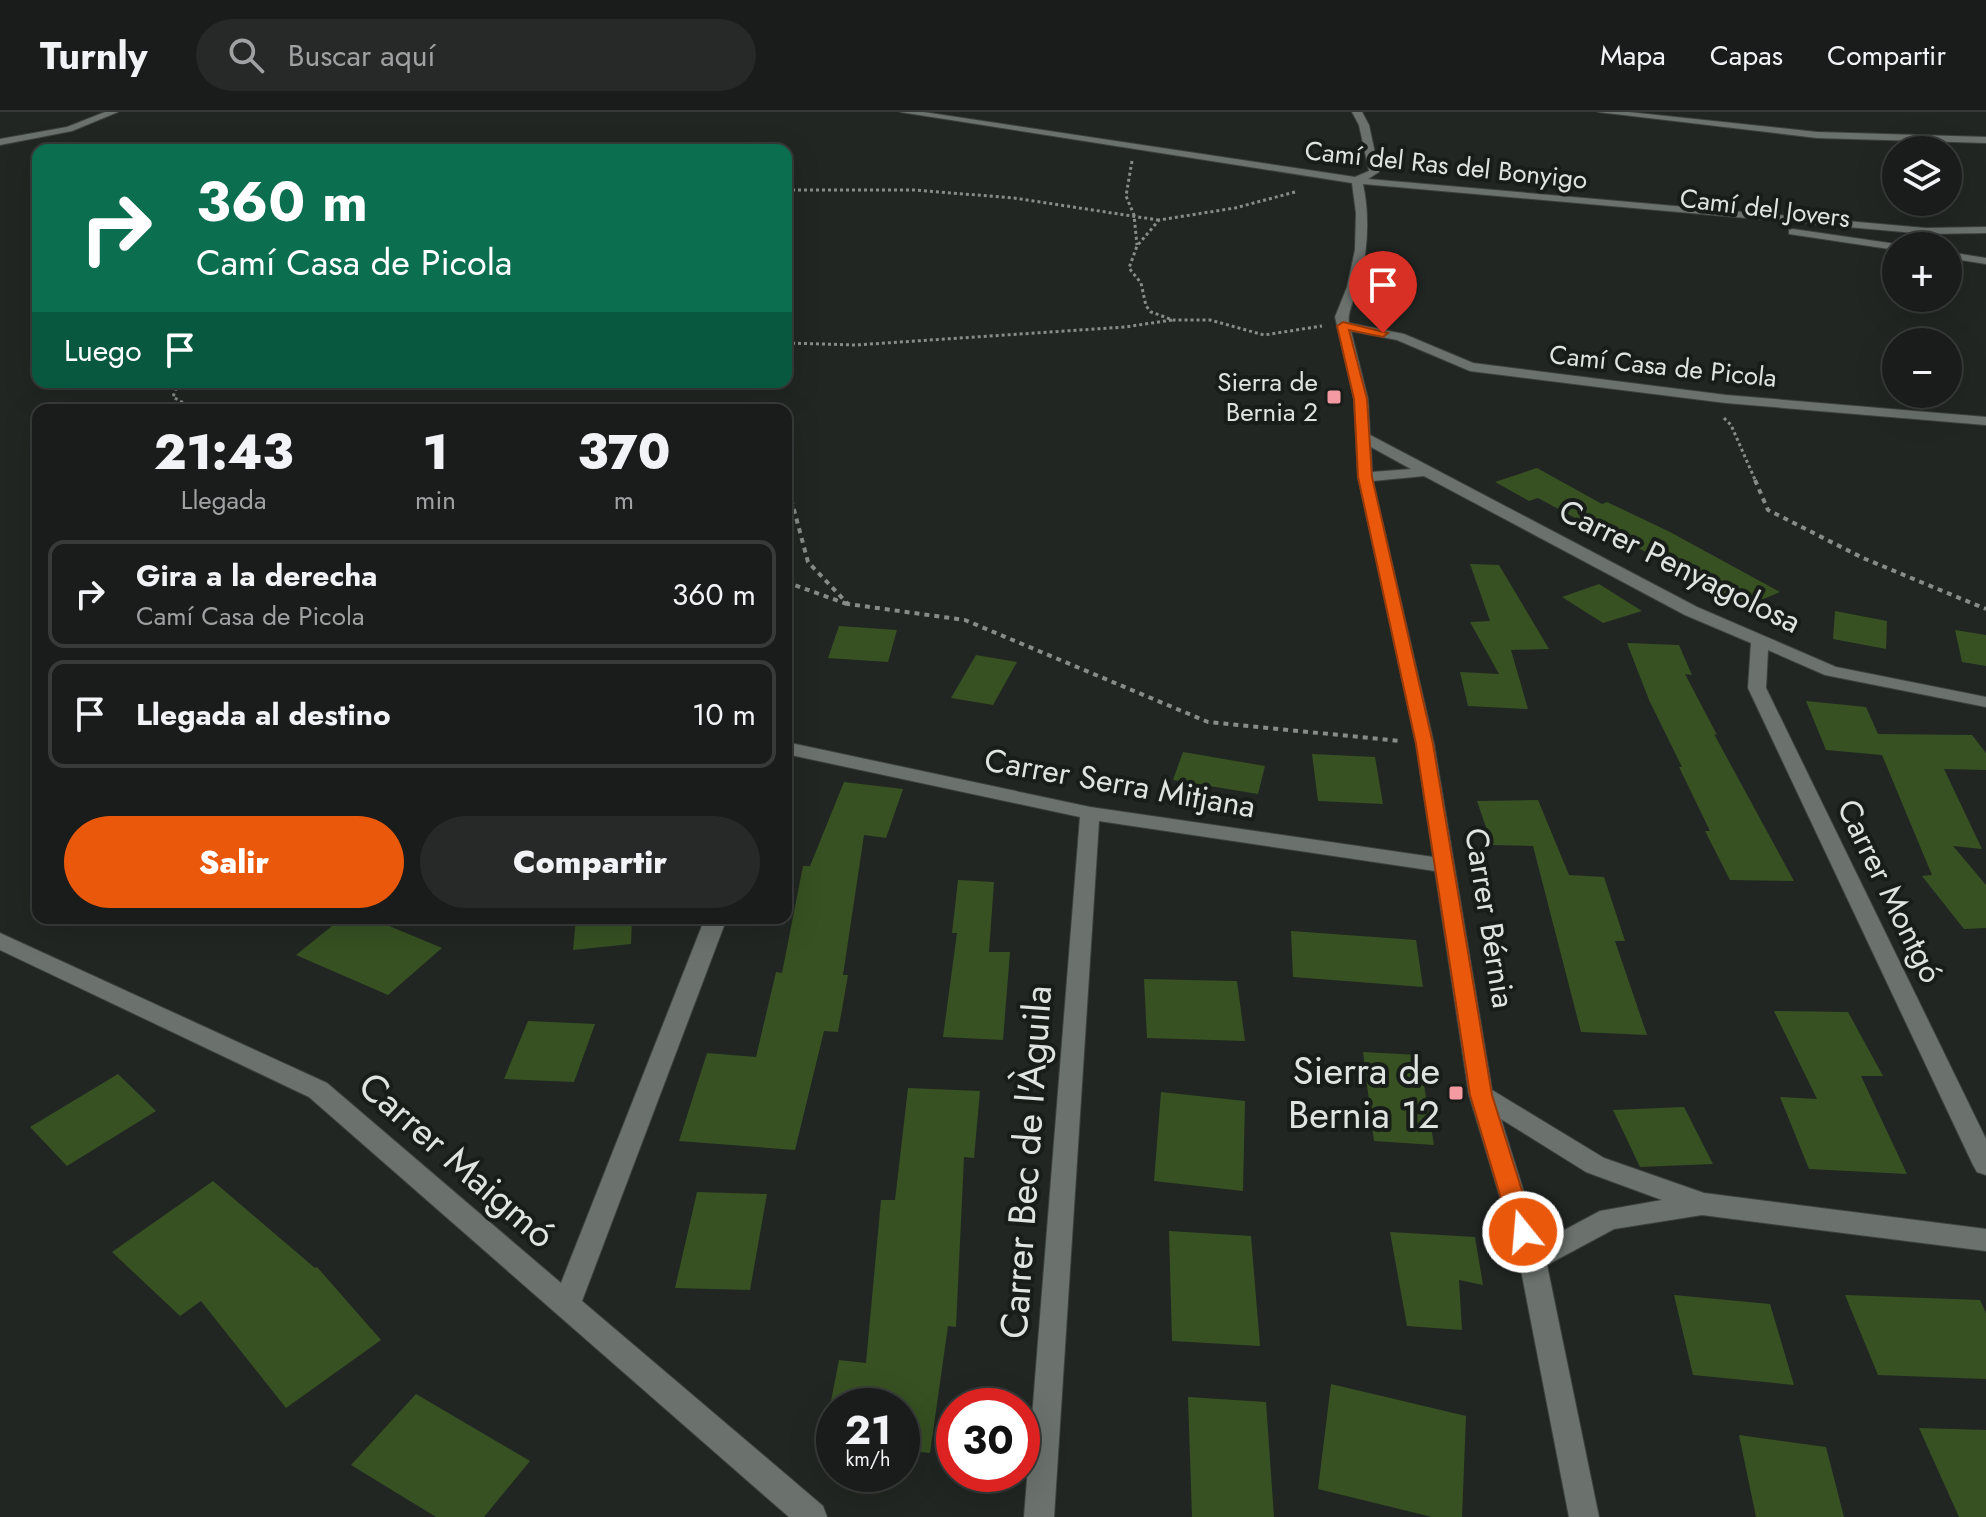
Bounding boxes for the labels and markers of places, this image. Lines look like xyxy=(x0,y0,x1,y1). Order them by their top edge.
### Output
pin xyxy=(1349,251,1417,333)
place label: Sierra de Bernia 2 xyxy=(1217,363,1318,431)
marker: Sierra de Bernia 2 xyxy=(1325,388,1343,406)
place label: Sierra de Bernia 12 xyxy=(1288,1043,1440,1142)
marker: Sierra de Bernia 12 xyxy=(1447,1084,1465,1102)

